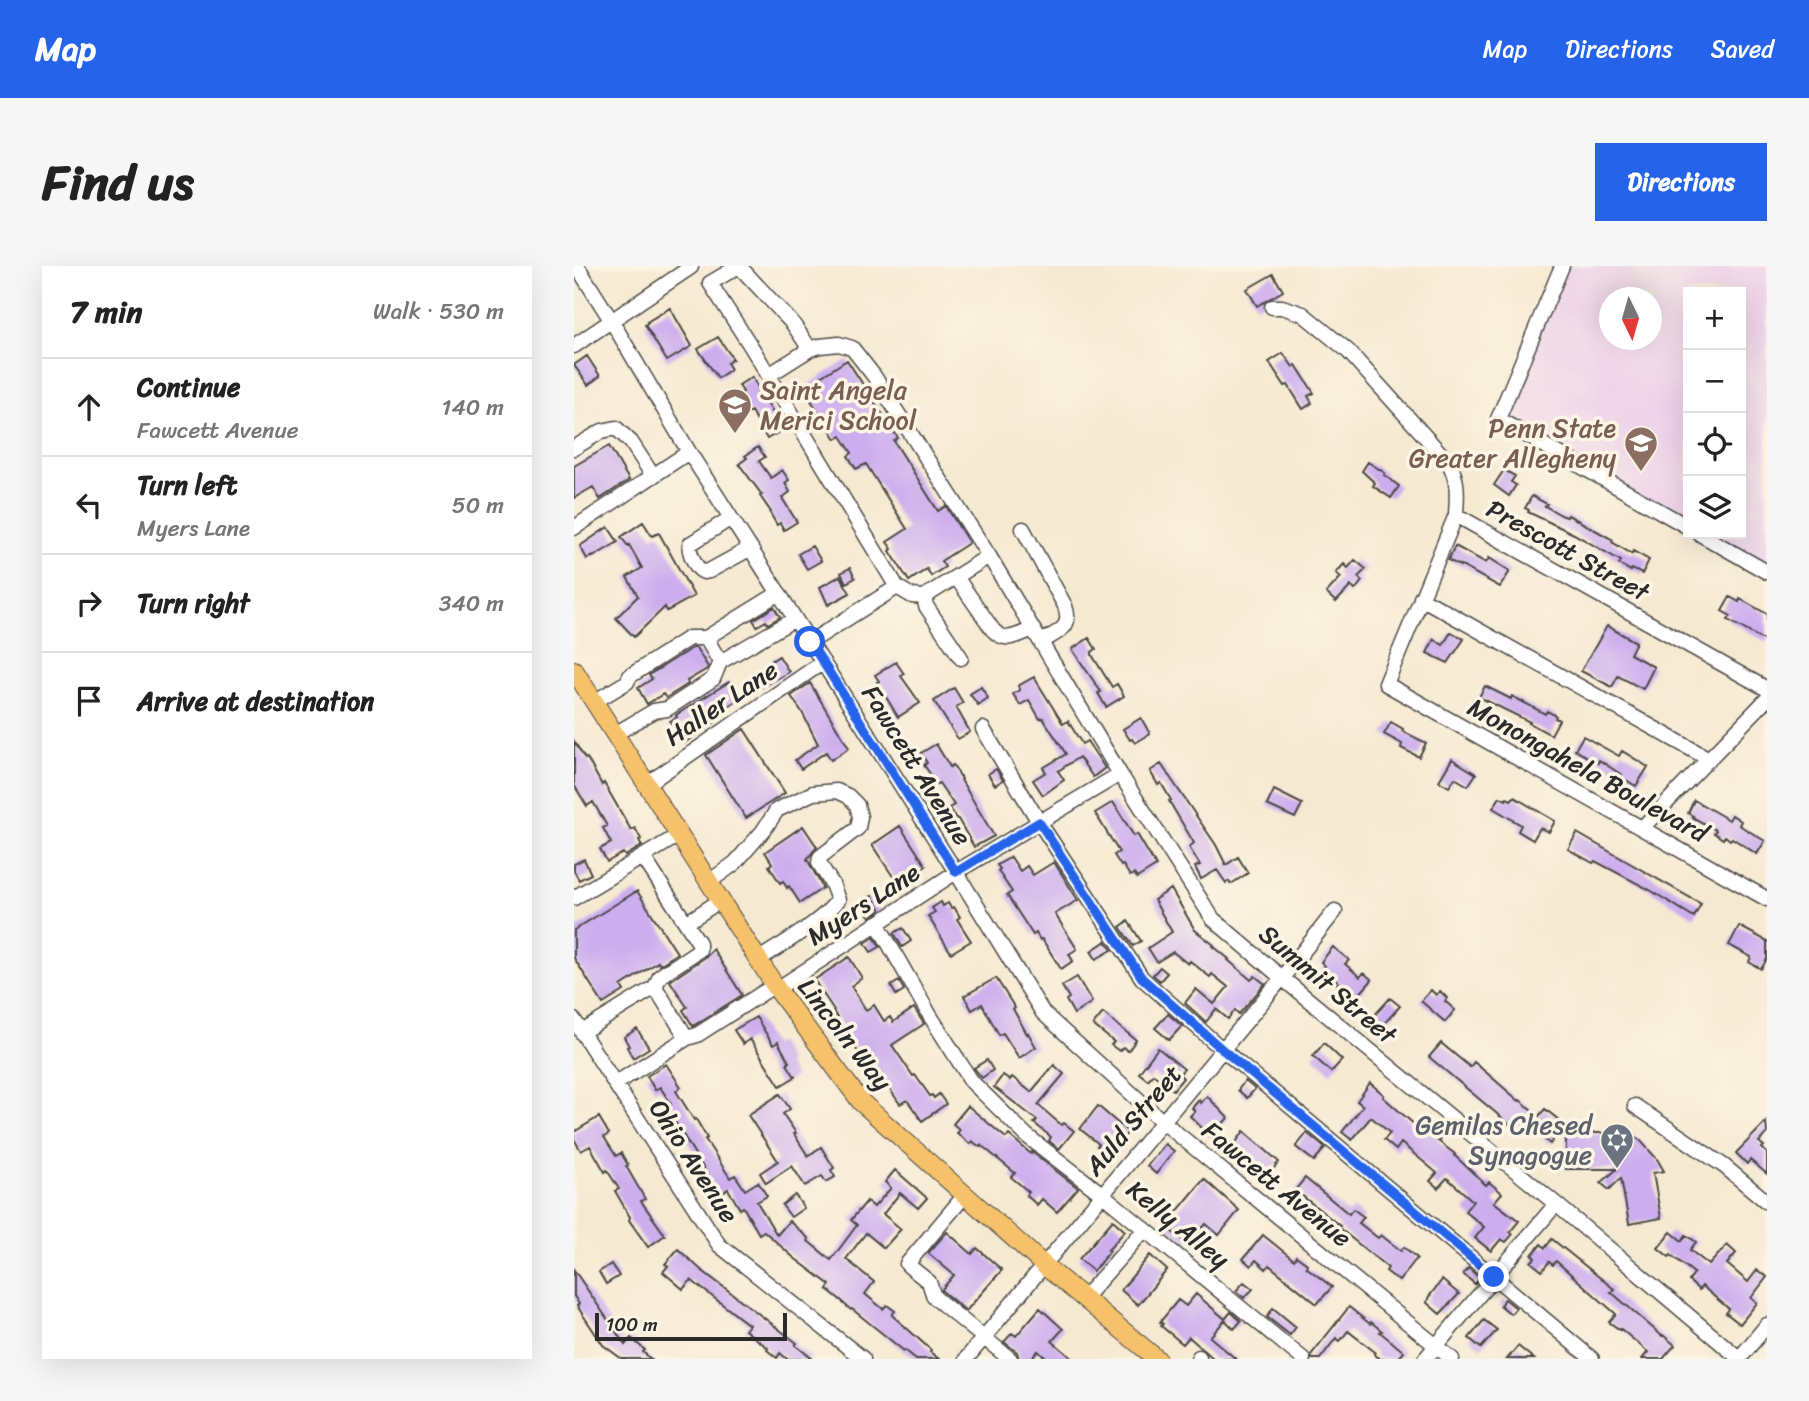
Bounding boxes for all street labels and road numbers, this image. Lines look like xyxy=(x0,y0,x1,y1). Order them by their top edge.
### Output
street label: Prescott Street xyxy=(1478,486,1660,615)
street label: Haller Lane xyxy=(654,648,788,758)
street label: Fawcett Avenue xyxy=(849,675,985,855)
street label: Monongahela Boulevard xyxy=(1459,685,1719,857)
street label: Myers Lane xyxy=(797,850,929,958)
street label: Summit Street xyxy=(1248,912,1409,1057)
street label: Lincoln Way xyxy=(786,967,905,1101)
street label: Auld Street xyxy=(1072,1054,1194,1187)
street label: Ohio Avenue xyxy=(636,1090,752,1232)
street label: Fawcett Avenue xyxy=(1192,1109,1362,1259)
street label: Kelly Alley xyxy=(1116,1168,1241,1281)

